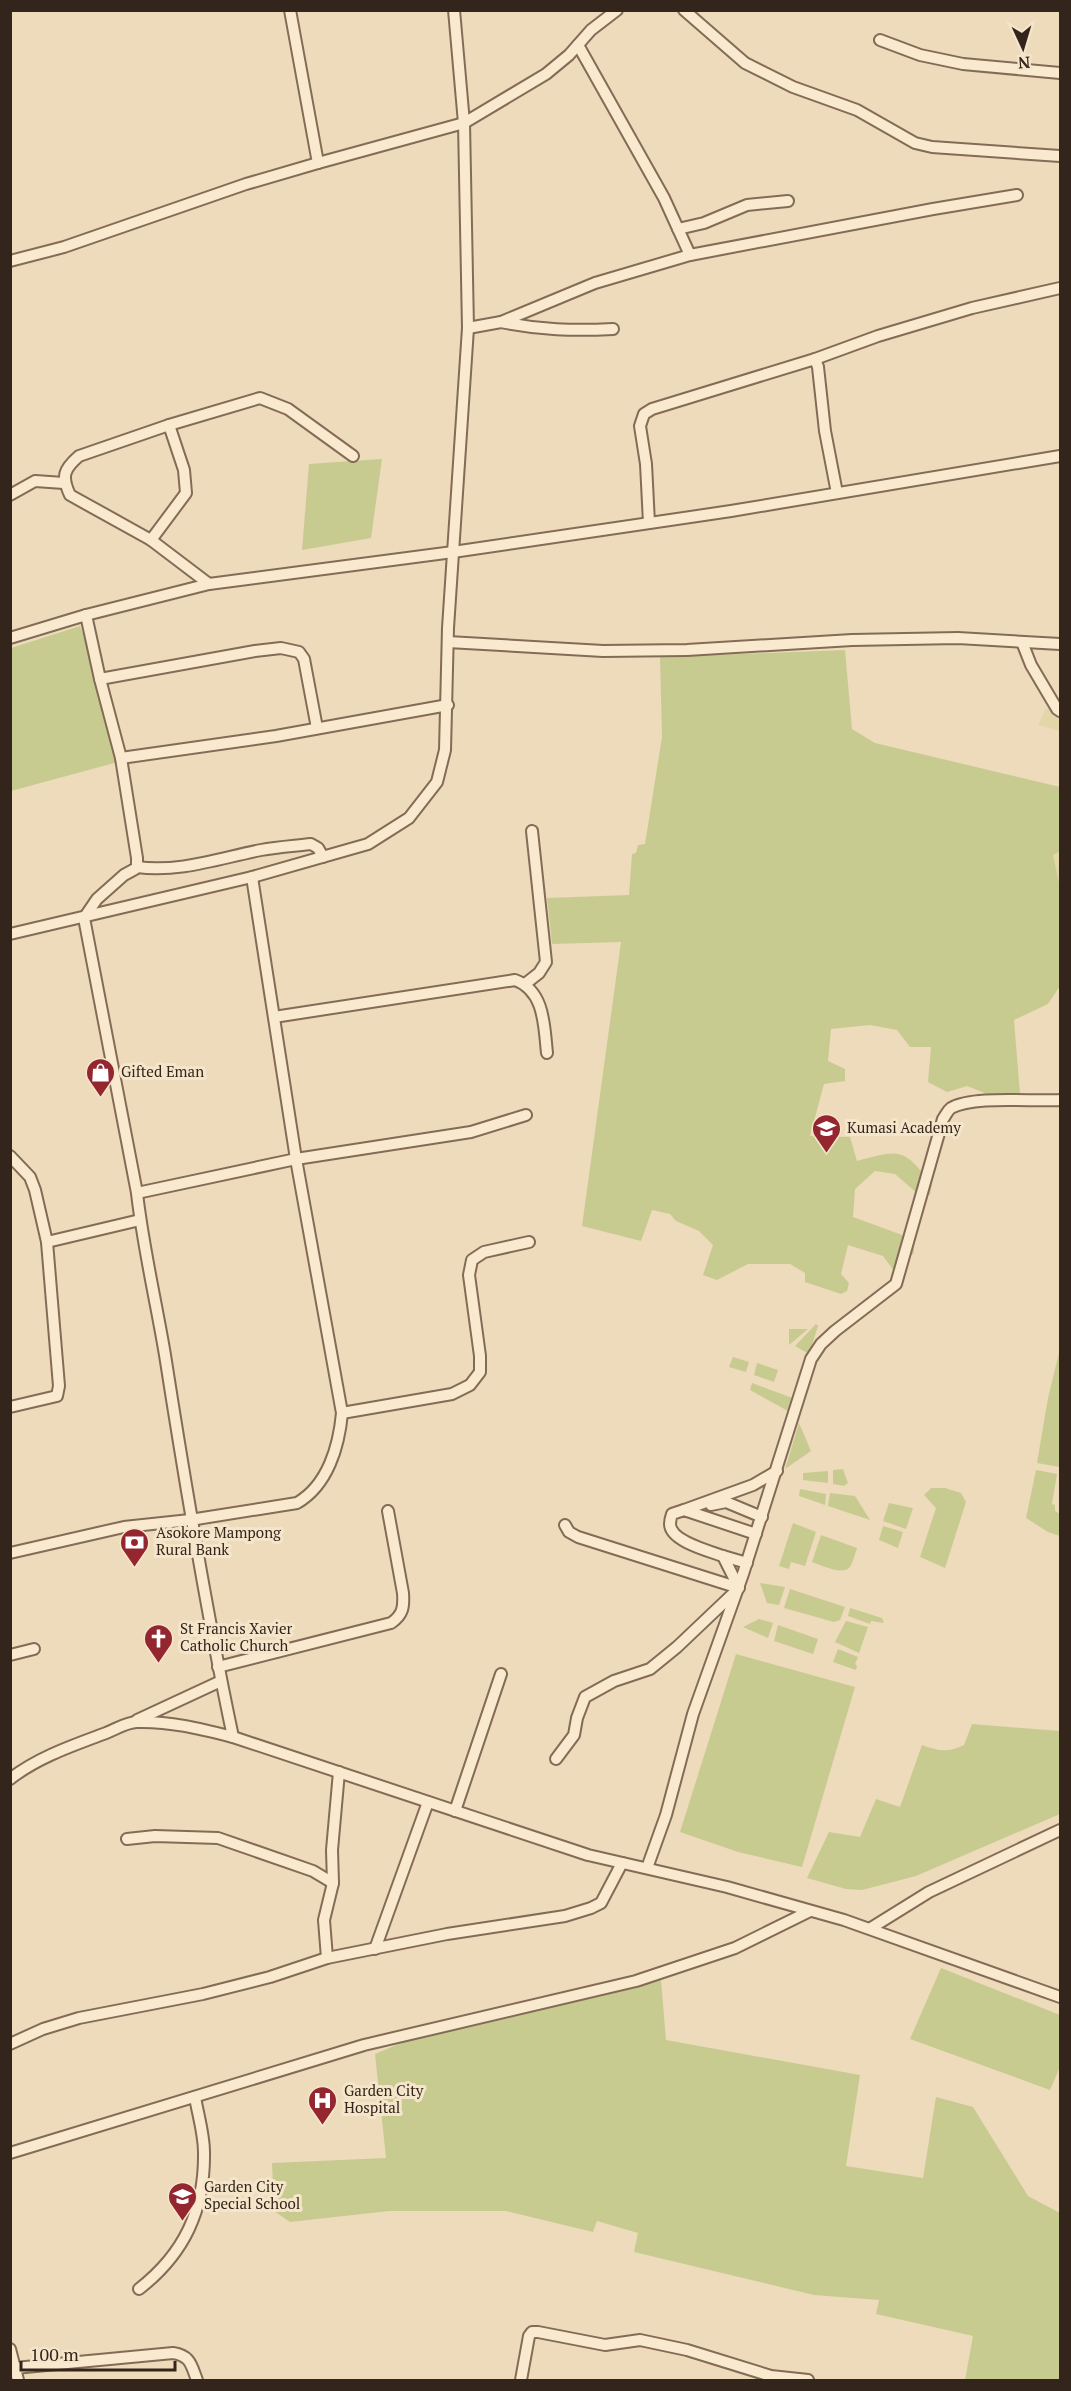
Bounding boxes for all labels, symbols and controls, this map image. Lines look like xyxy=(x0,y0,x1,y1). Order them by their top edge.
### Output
north arrow xyxy=(993,18,1053,78)
text: N xyxy=(1017,52,1031,74)
shop icon: Gifted Eman xyxy=(84,1056,116,1098)
place label: Gifted Eman xyxy=(121,1061,204,1081)
school or university icon: Kumasi Academy xyxy=(810,1112,842,1154)
place label: Kumasi Academy xyxy=(847,1117,961,1137)
place label: Asokore Mampong Rural Bank xyxy=(156,1522,282,1559)
bank icon: Asokore Mampong Rural Bank xyxy=(119,1526,151,1568)
place label: St Francis Xavier Catholic Church xyxy=(180,1618,293,1655)
church icon: St Francis Xavier Catholic Church xyxy=(143,1622,175,1664)
place label: Garden City Hospital xyxy=(344,2080,424,2117)
hospital icon: Garden City Hospital xyxy=(307,2084,339,2126)
place label: Garden City Special School xyxy=(204,2176,300,2213)
school or university icon: Garden City Special School xyxy=(167,2180,199,2222)
scale bar xyxy=(21,2334,176,2372)
text: 100 m xyxy=(30,2342,79,2366)

